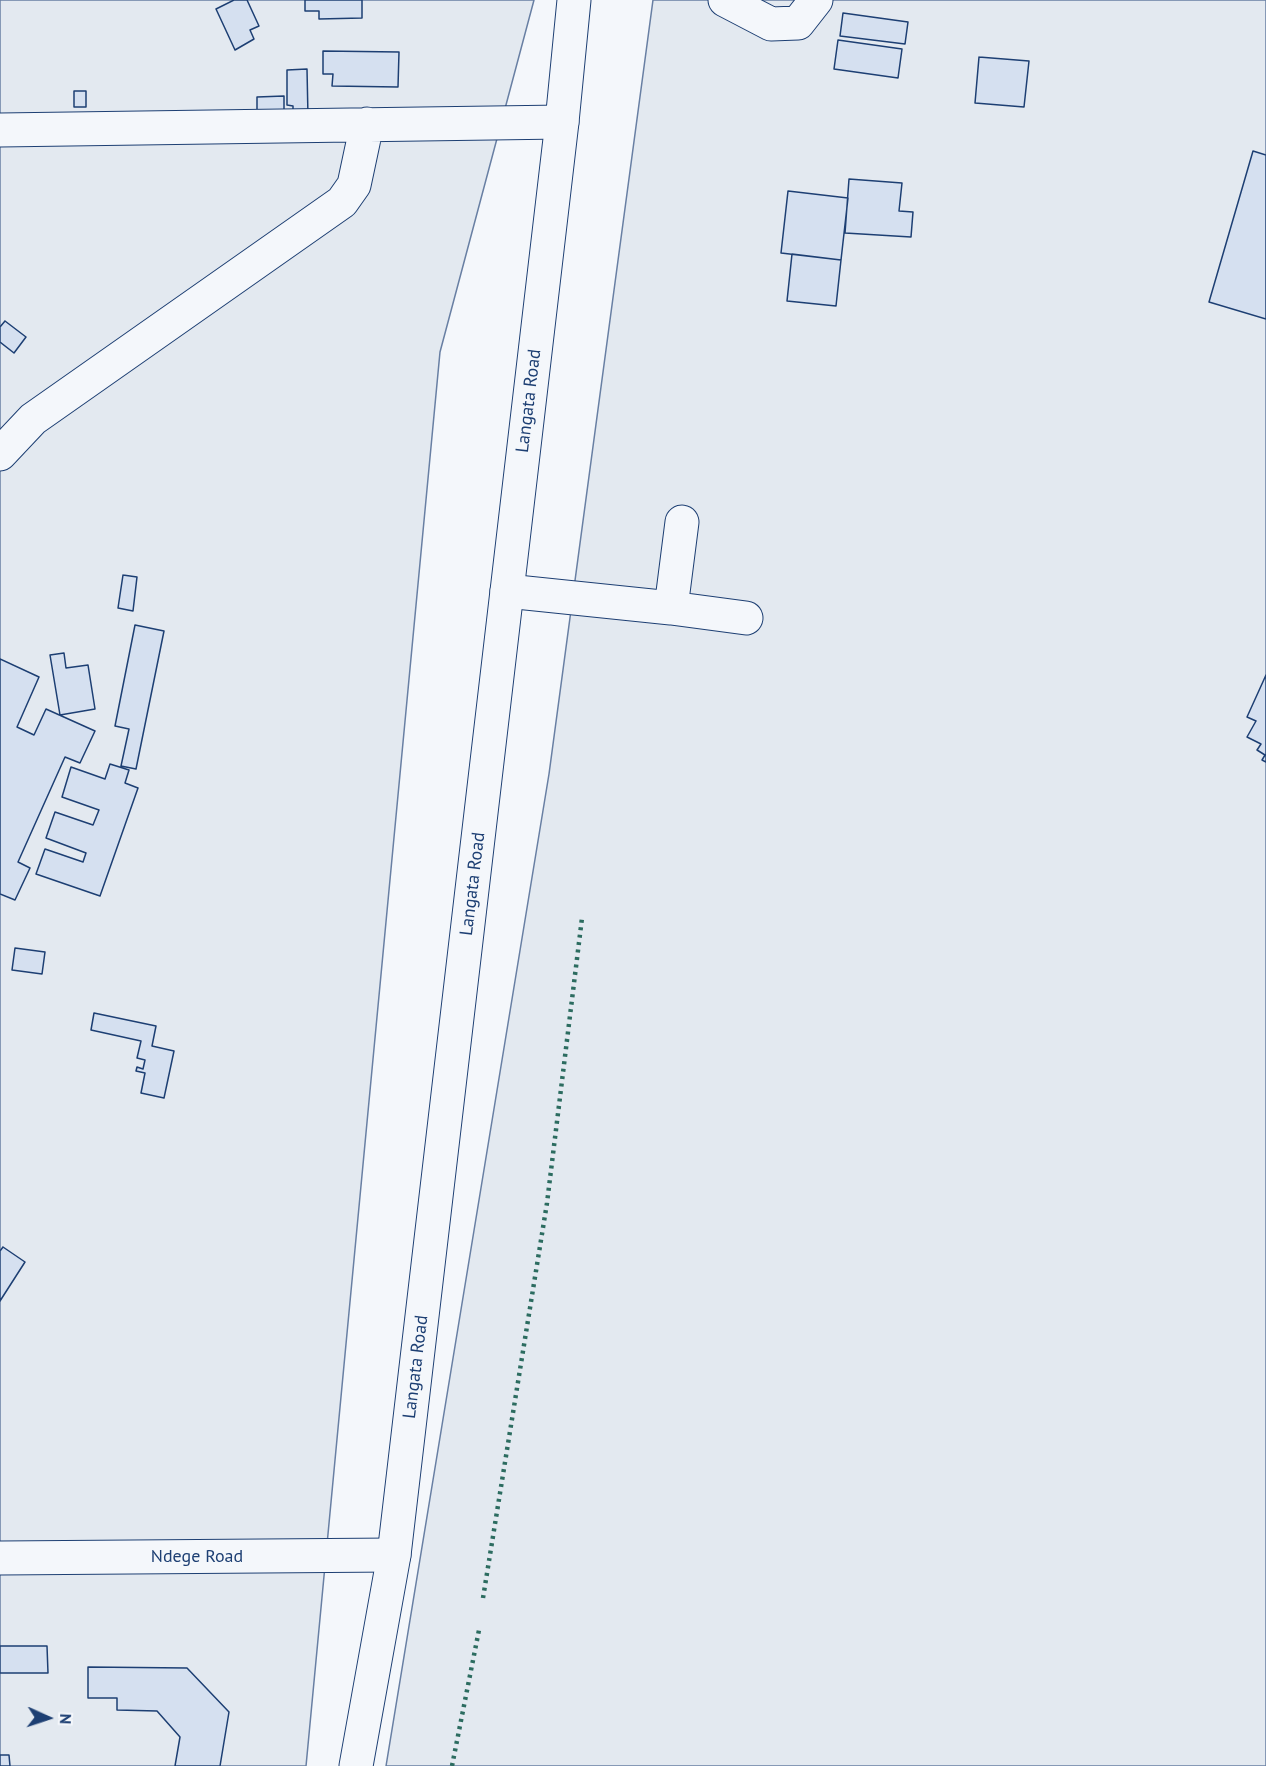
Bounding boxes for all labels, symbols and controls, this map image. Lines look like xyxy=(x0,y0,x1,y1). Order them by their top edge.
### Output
street label: Langata Road xyxy=(512,348,546,454)
street label: Langata Road xyxy=(456,831,490,937)
street label: Langata Road xyxy=(399,1314,433,1420)
street label: Ndege Road xyxy=(151,1546,243,1568)
north arrow xyxy=(18,1688,78,1748)
text: N xyxy=(56,1713,76,1725)

